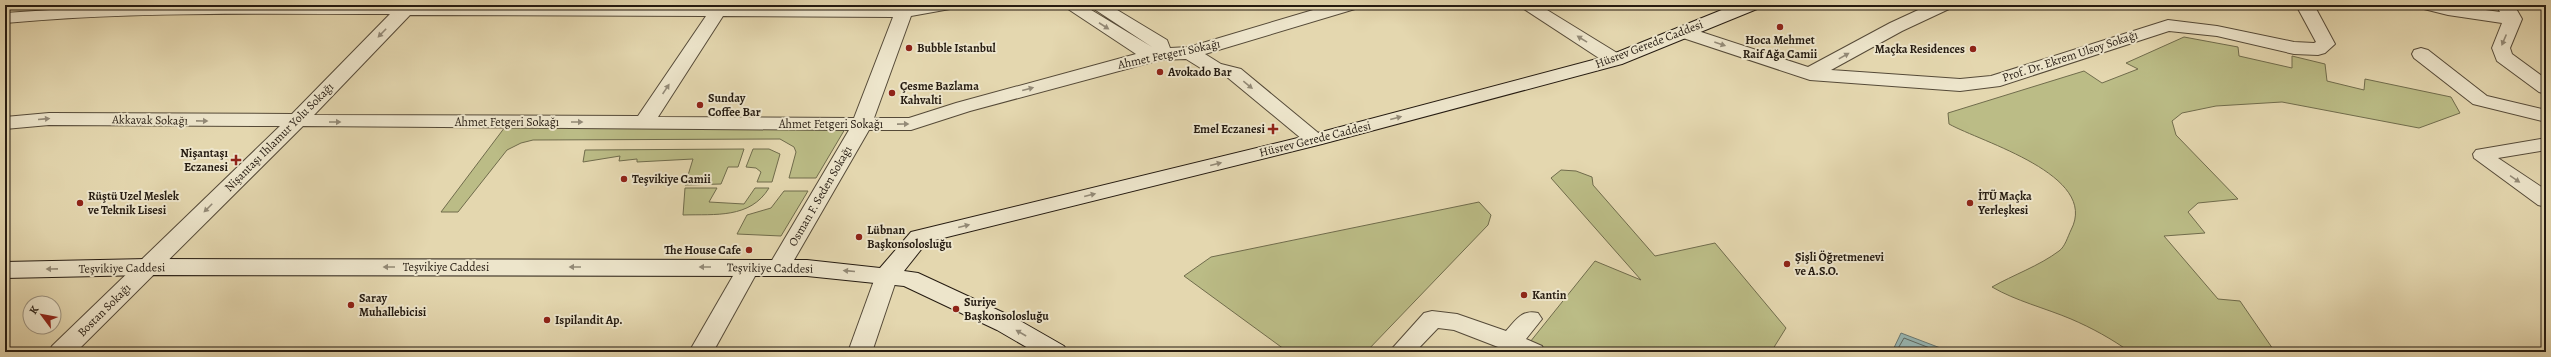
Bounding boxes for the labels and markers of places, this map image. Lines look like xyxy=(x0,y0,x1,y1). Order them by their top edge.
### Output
marker: Hoca Mehmet Raif Ağa Camii xyxy=(1775,22,1785,32)
place label: Hoca Mehmet Raif Ağa Camii xyxy=(1743,32,1818,62)
place label: Bubble Istanbul xyxy=(917,40,997,56)
place label: Maçka Residences xyxy=(1875,41,1965,57)
marker: Bubble Istanbul xyxy=(904,43,914,53)
marker: Maçka Residences xyxy=(1968,44,1978,54)
place label: Avokado Bar xyxy=(1167,64,1232,80)
marker: Avokado Bar xyxy=(1155,67,1165,77)
place label: Çesme Bazlama Kahvalti xyxy=(900,78,979,108)
marker: Çesme Bazlama Kahvalti xyxy=(887,88,897,98)
place label: Sunday Coffee Bar xyxy=(708,90,761,120)
marker: Sunday Coffee Bar xyxy=(695,100,705,110)
place label: Emel Eczanesi xyxy=(1193,121,1265,137)
marker: Emel Eczanesi xyxy=(1268,124,1278,134)
place label: Nişantaşı Eczanesi xyxy=(180,145,228,175)
marker: Nişantaşı Eczanesi xyxy=(231,155,241,165)
place label: Teşvikiye Camii xyxy=(632,171,711,187)
marker: Teşvikiye Camii xyxy=(619,174,629,184)
place label: Rüştü Uzel Meslek ve Teknik Lisesi xyxy=(87,188,180,218)
place label: İTÜ Maçka Yerleşkesi xyxy=(1977,188,2032,218)
marker: Rüştü Uzel Meslek ve Teknik Lisesi xyxy=(75,198,85,208)
marker: İTÜ Maçka Yerleşkesi xyxy=(1965,198,1975,208)
place label: Lübnan Başkonsolosluğu xyxy=(867,222,952,252)
marker: Lübnan Başkonsolosluğu xyxy=(854,232,864,242)
place label: The House Cafe xyxy=(664,242,741,258)
marker: The House Cafe xyxy=(744,245,754,255)
place label: Şişli Öğretmenevi ve A.S.O. xyxy=(1794,249,1885,279)
marker: Şişli Öğretmenevi ve A.S.O. xyxy=(1782,259,1792,269)
place label: Kantin xyxy=(1532,287,1567,303)
place label: Saray Muhallebicisi xyxy=(359,290,427,320)
marker: Kantin xyxy=(1519,290,1529,300)
place label: Suriye Başkonsolosluğu xyxy=(964,294,1049,324)
marker: Saray Muhallebicisi xyxy=(346,300,356,310)
marker: Suriye Başkonsolosluğu xyxy=(951,304,961,314)
place label: Ispilandit Ap. xyxy=(555,312,622,328)
marker: Ispilandit Ap. xyxy=(542,315,552,325)

